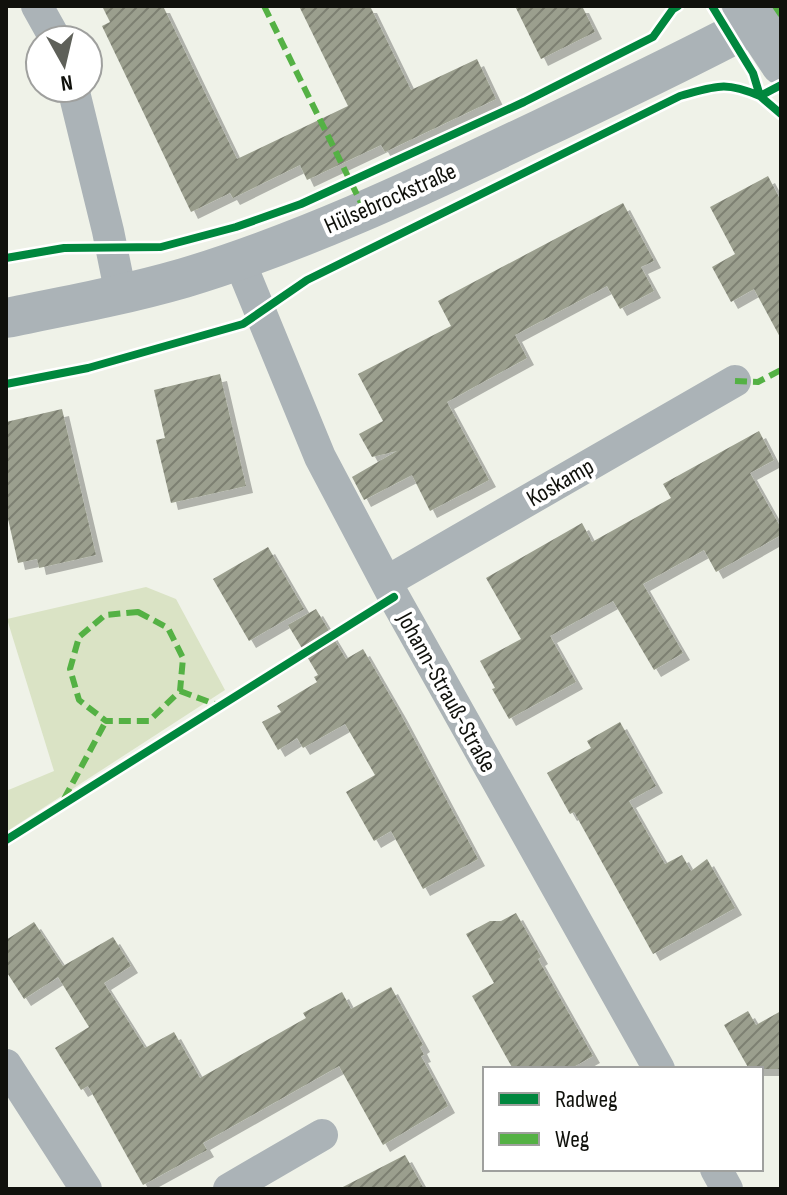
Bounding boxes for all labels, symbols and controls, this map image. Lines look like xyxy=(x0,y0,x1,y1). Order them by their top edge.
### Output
north arrow xyxy=(24,24,104,104)
text: N xyxy=(59,68,74,97)
street label: Hülsebrockstraße xyxy=(320,156,461,240)
street label: Koskamp xyxy=(521,452,599,513)
street label: Johann-Strauß-Straße xyxy=(390,606,503,777)
legend xyxy=(483,1067,763,1171)
text: Radweg xyxy=(555,1085,618,1114)
text: Weg xyxy=(555,1125,589,1154)

